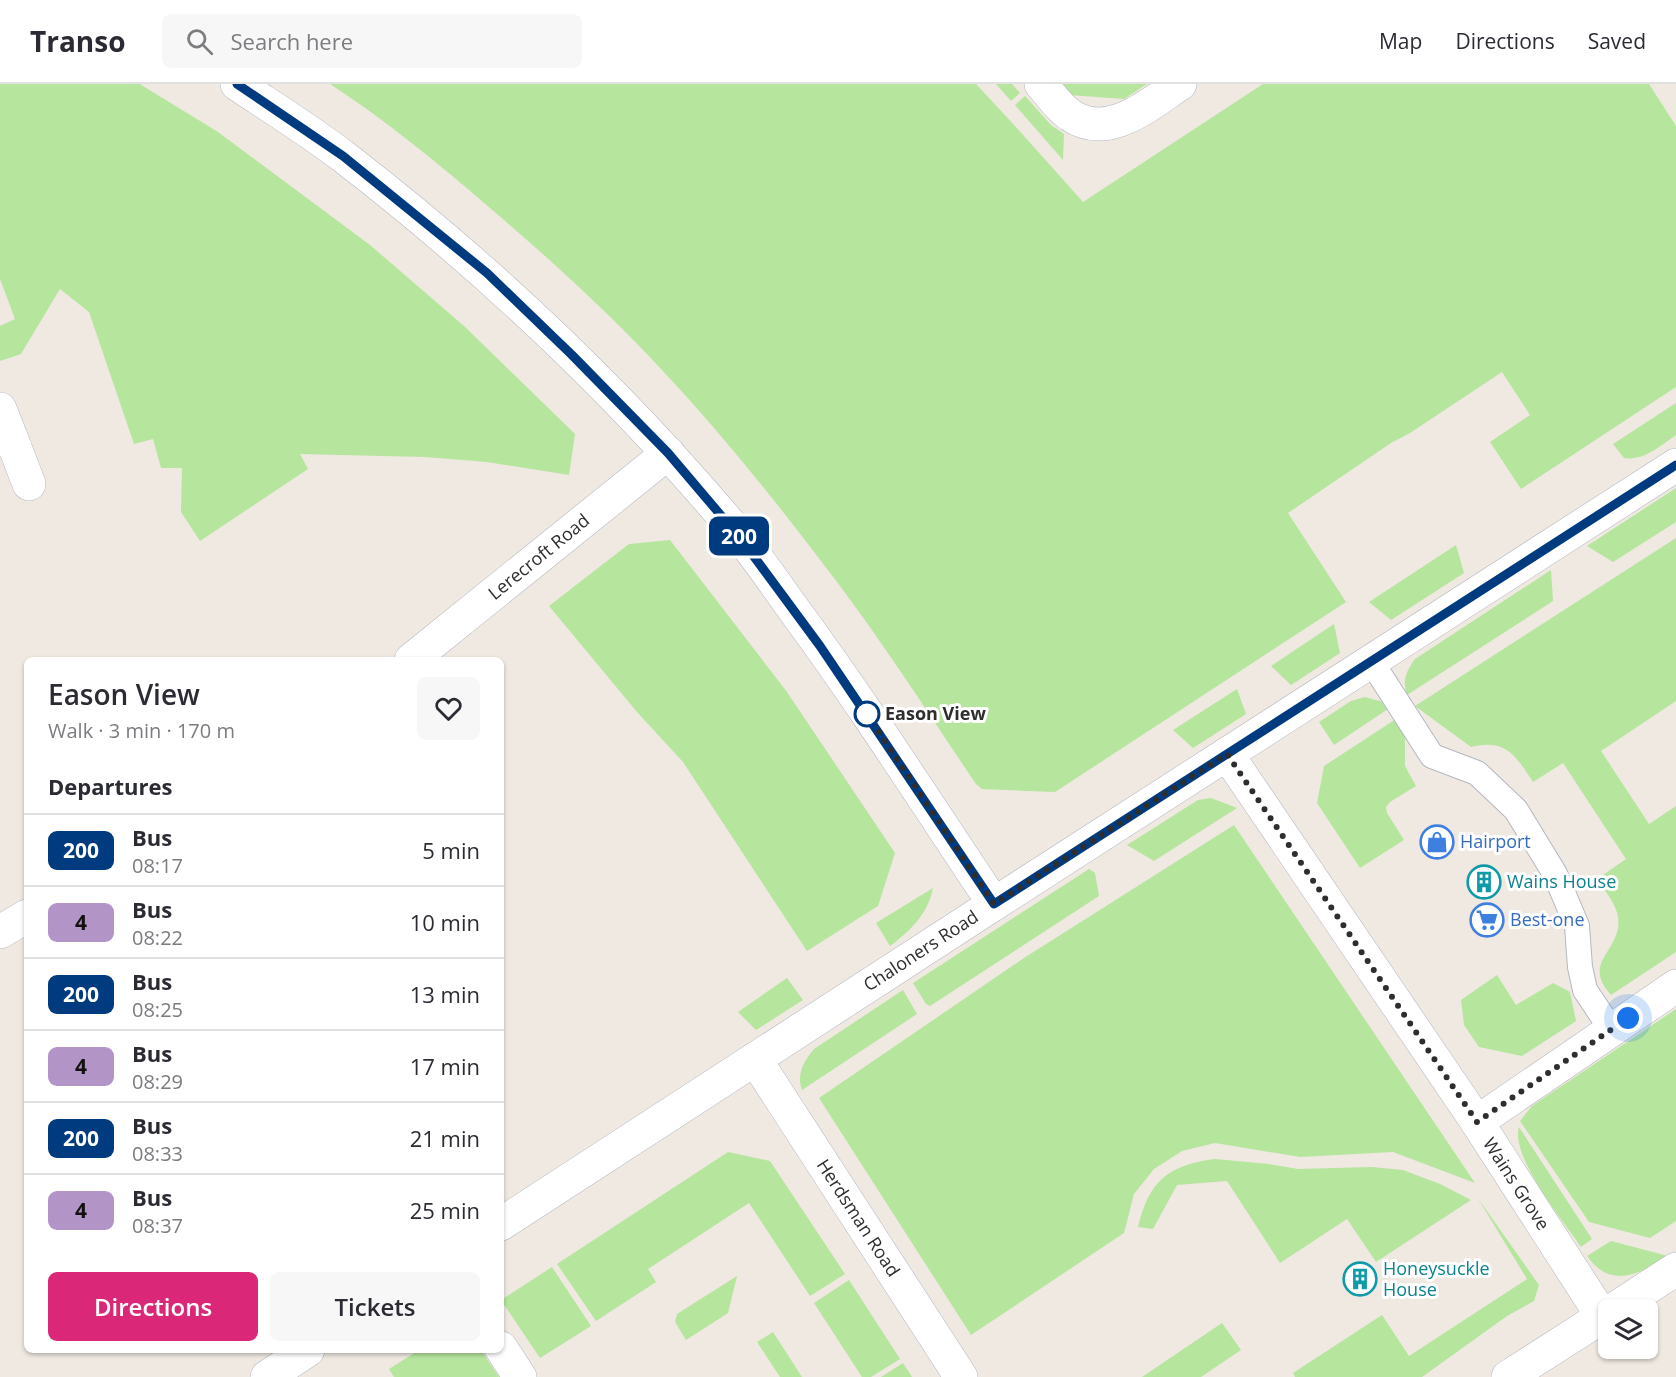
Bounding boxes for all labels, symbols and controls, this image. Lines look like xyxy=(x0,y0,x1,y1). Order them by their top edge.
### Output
search box xyxy=(162,14,582,68)
text: Transo xyxy=(30,22,126,60)
icon: search xyxy=(183,25,216,58)
text: Search here xyxy=(231,26,353,56)
text: Map xyxy=(1379,27,1422,55)
text: Directions xyxy=(1455,27,1555,55)
text: Saved xyxy=(1588,27,1646,55)
street label: Lerecroft Road xyxy=(483,508,594,605)
line badge: 200 xyxy=(704,516,774,556)
text: 200 xyxy=(721,522,757,550)
text: Eason View xyxy=(48,675,200,713)
button: heart xyxy=(417,677,480,740)
marker: Eason View xyxy=(854,701,880,727)
place label: Eason View xyxy=(885,701,986,725)
text: Walk · 3 min · 170 m xyxy=(48,717,235,744)
text: Departures xyxy=(48,771,172,801)
text: Bus xyxy=(132,822,172,852)
shop icon: Hairport xyxy=(1419,824,1455,860)
place label: Hairport xyxy=(1460,829,1531,853)
text: 5 min xyxy=(422,835,480,865)
text: 200 xyxy=(63,836,99,864)
text: 08:17 xyxy=(132,852,183,879)
building icon: Wains House xyxy=(1466,864,1502,900)
place label: Wains House xyxy=(1507,869,1616,893)
text: Bus xyxy=(132,894,172,924)
supermarket icon: Best-one xyxy=(1469,902,1505,938)
street label: Chaloners Road xyxy=(858,904,983,996)
text: 10 min xyxy=(410,907,480,937)
place label: Best-one xyxy=(1510,907,1585,931)
text: 4 xyxy=(75,908,87,936)
text: 08:22 xyxy=(132,924,183,951)
text: Bus xyxy=(132,966,172,996)
text: 13 min xyxy=(410,979,480,1009)
text: 200 xyxy=(63,980,99,1008)
text: 08:25 xyxy=(132,996,183,1023)
your location xyxy=(1613,1003,1643,1033)
text: Bus xyxy=(132,1038,172,1068)
text: 17 min xyxy=(410,1051,480,1081)
text: 4 xyxy=(75,1052,87,1080)
text: 08:29 xyxy=(132,1068,183,1095)
text: Bus xyxy=(132,1110,172,1140)
text: 21 min xyxy=(410,1123,480,1153)
text: 200 xyxy=(63,1124,99,1152)
street label: Wains Grove xyxy=(1478,1133,1556,1234)
text: 08:33 xyxy=(132,1140,183,1167)
street label: Herdsman Road xyxy=(812,1154,906,1281)
text: Bus xyxy=(132,1182,172,1212)
text: 25 min xyxy=(410,1195,480,1225)
text: 4 xyxy=(75,1196,87,1224)
text: 08:37 xyxy=(132,1212,183,1239)
place label: Honeysuckle House xyxy=(1383,1256,1490,1301)
building icon: Honeysuckle House xyxy=(1342,1261,1378,1297)
button: Directions xyxy=(48,1272,258,1341)
button: Tickets xyxy=(270,1272,480,1341)
map controls xyxy=(1598,1299,1658,1359)
button: layers xyxy=(1598,1299,1658,1359)

